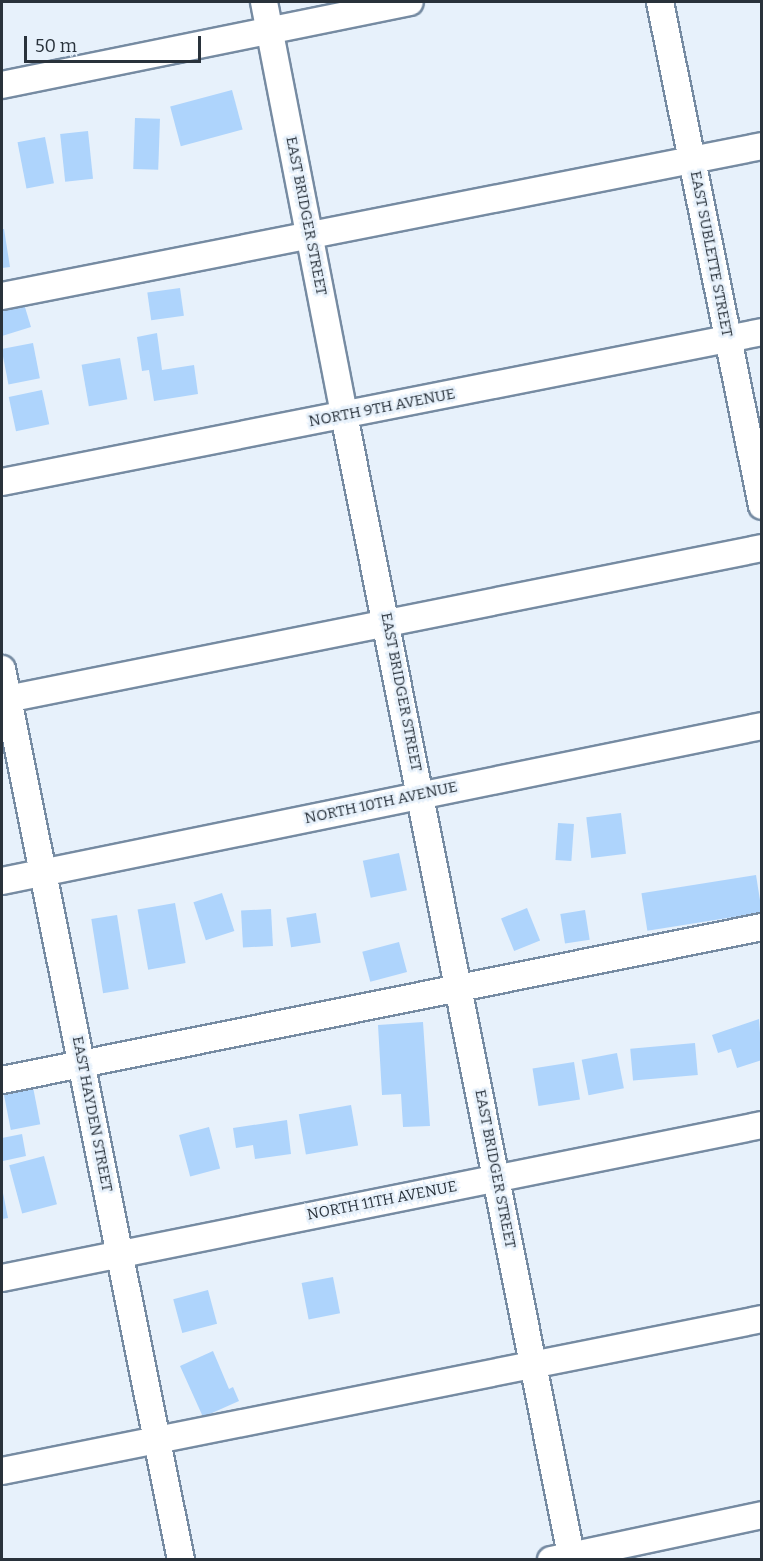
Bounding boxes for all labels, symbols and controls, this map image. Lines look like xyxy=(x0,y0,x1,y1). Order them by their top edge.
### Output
scale bar xyxy=(27,24,204,62)
text: 50 m xyxy=(35,35,77,57)
street label: EAST BRIDGER STREET xyxy=(282,135,330,297)
street label: EAST SUBLETTE STREET xyxy=(686,169,736,339)
street label: NORTH 9TH AVENUE xyxy=(307,385,457,431)
street label: EAST BRIDGER STREET xyxy=(377,611,425,773)
street label: NORTH 10TH AVENUE xyxy=(303,778,459,828)
street label: EAST HAYDEN STREET xyxy=(68,1035,116,1193)
street label: EAST BRIDGER STREET xyxy=(471,1088,519,1250)
street label: NORTH 11TH AVENUE xyxy=(306,1178,458,1224)

